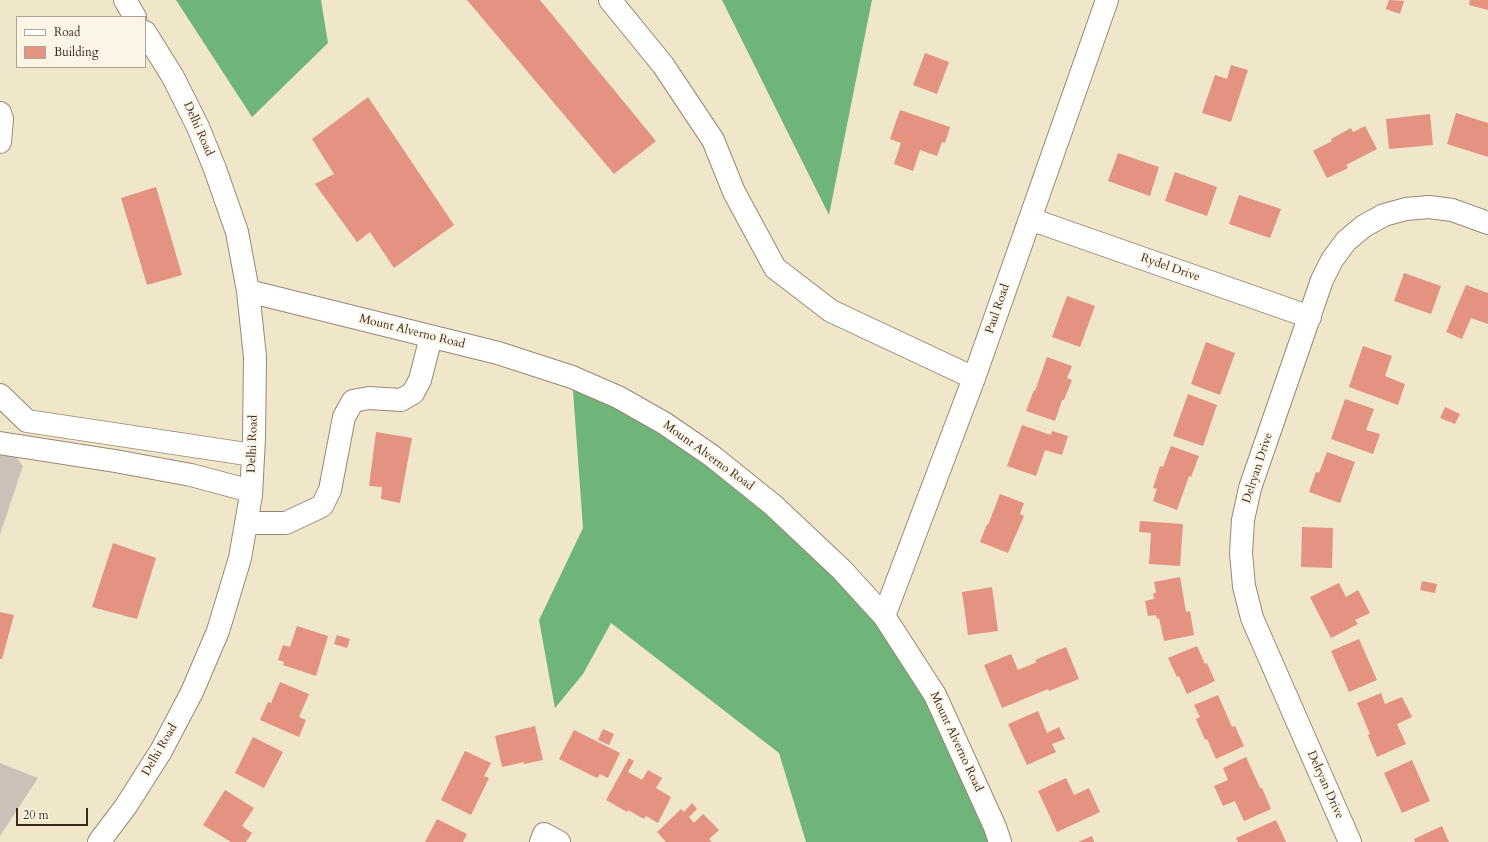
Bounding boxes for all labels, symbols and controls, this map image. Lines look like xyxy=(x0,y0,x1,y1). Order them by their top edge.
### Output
legend xyxy=(16,16,146,68)
text: Road xyxy=(54,24,80,40)
text: Building xyxy=(54,44,98,60)
street label: Delhi Road xyxy=(180,100,216,158)
street label: Rydel Drive xyxy=(1138,251,1202,285)
street label: Paul Road xyxy=(983,282,1013,336)
street label: Mount Alverno Road xyxy=(358,312,466,352)
street label: Delhi Road xyxy=(245,415,261,473)
street label: Mount Alverno Road xyxy=(660,418,756,494)
street label: Delryan Drive xyxy=(1240,431,1276,505)
street label: Mount Alverno Road xyxy=(927,690,985,794)
street label: Delhi Road xyxy=(139,721,181,779)
street label: Delryan Drive xyxy=(1304,749,1346,821)
scale bar xyxy=(18,800,90,826)
text: 20 m xyxy=(23,807,49,823)

